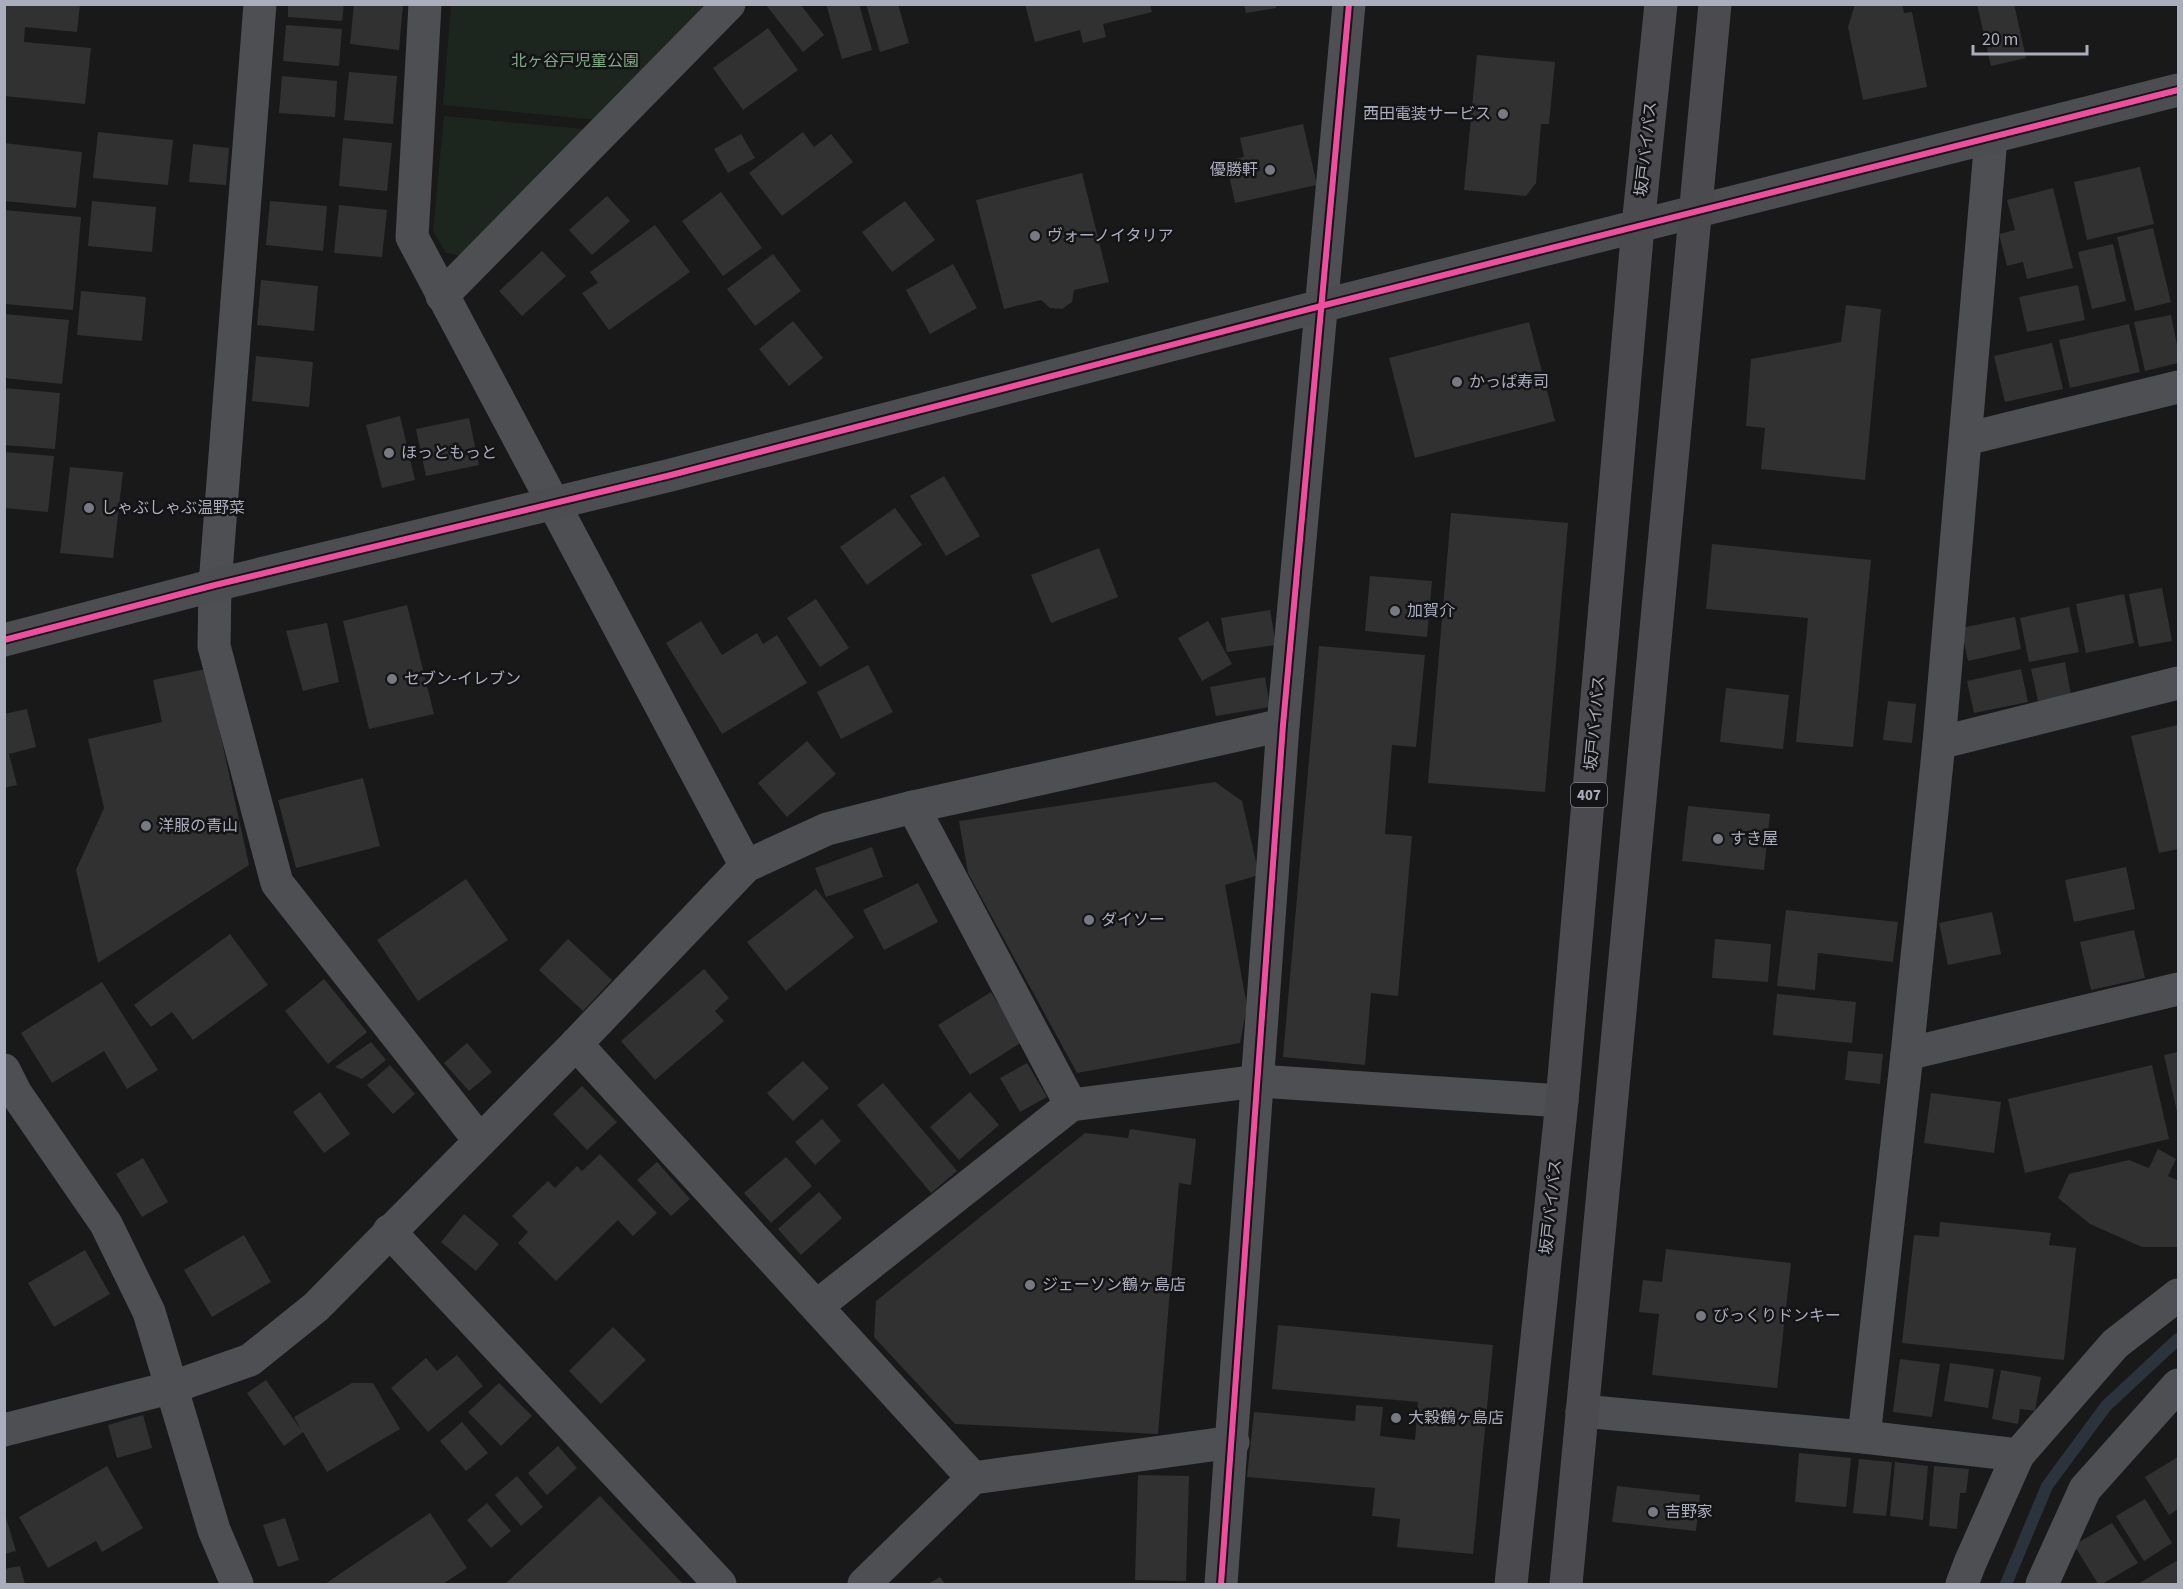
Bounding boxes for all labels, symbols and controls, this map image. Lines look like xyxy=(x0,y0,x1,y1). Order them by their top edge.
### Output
scale bar xyxy=(1973,18,2087,56)
text: 20 m xyxy=(1982,27,2018,52)
park label: 北ヶ谷戸児童公園 xyxy=(511,50,639,72)
street label: 坂戸バイパス xyxy=(1630,100,1662,198)
place label: 西田電装サービス xyxy=(1363,103,1491,125)
marker: 西田電装サービス xyxy=(1496,107,1510,121)
place label: 優勝軒 xyxy=(1210,159,1258,181)
marker: 優勝軒 xyxy=(1263,163,1277,177)
place label: ヴォーノイタリア xyxy=(1047,225,1173,247)
marker: ヴォーノイタリア xyxy=(1028,229,1042,243)
place label: かっぱ寿司 xyxy=(1469,371,1549,393)
marker: かっぱ寿司 xyxy=(1450,375,1464,389)
place label: ほっともっと xyxy=(401,442,497,464)
marker: ほっともっと xyxy=(382,446,396,460)
place label: しゃぶしゃぶ温野菜 xyxy=(101,497,245,519)
marker: しゃぶしゃぶ温野菜 xyxy=(82,501,96,515)
place label: 加賀介 xyxy=(1407,600,1455,622)
marker: 加賀介 xyxy=(1388,604,1402,618)
place label: セブン-イレブン xyxy=(404,668,521,690)
marker: セブン-イレブン xyxy=(385,672,399,686)
street label: 坂戸バイパス xyxy=(1580,674,1610,772)
road number: 407 xyxy=(1571,783,1607,807)
place label: 洋服の青山 xyxy=(158,815,238,837)
marker: 洋服の青山 xyxy=(139,819,153,833)
place label: すき屋 xyxy=(1730,828,1778,850)
marker: すき屋 xyxy=(1711,832,1725,846)
place label: ダイソー xyxy=(1101,909,1165,931)
marker: ダイソー xyxy=(1082,913,1096,927)
street label: 坂戸バイパス xyxy=(1535,1158,1567,1256)
place label: ジェーソン鶴ヶ島店 xyxy=(1042,1274,1186,1296)
marker: ジェーソン鶴ヶ島店 xyxy=(1023,1278,1037,1292)
place label: びっくりドンキー xyxy=(1713,1305,1841,1327)
marker: びっくりドンキー xyxy=(1694,1309,1708,1323)
place label: 大穀鶴ヶ島店 xyxy=(1408,1407,1504,1429)
marker: 大穀鶴ヶ島店 xyxy=(1389,1411,1403,1425)
place label: 吉野家 xyxy=(1665,1501,1713,1523)
marker: 吉野家 xyxy=(1646,1505,1660,1519)

